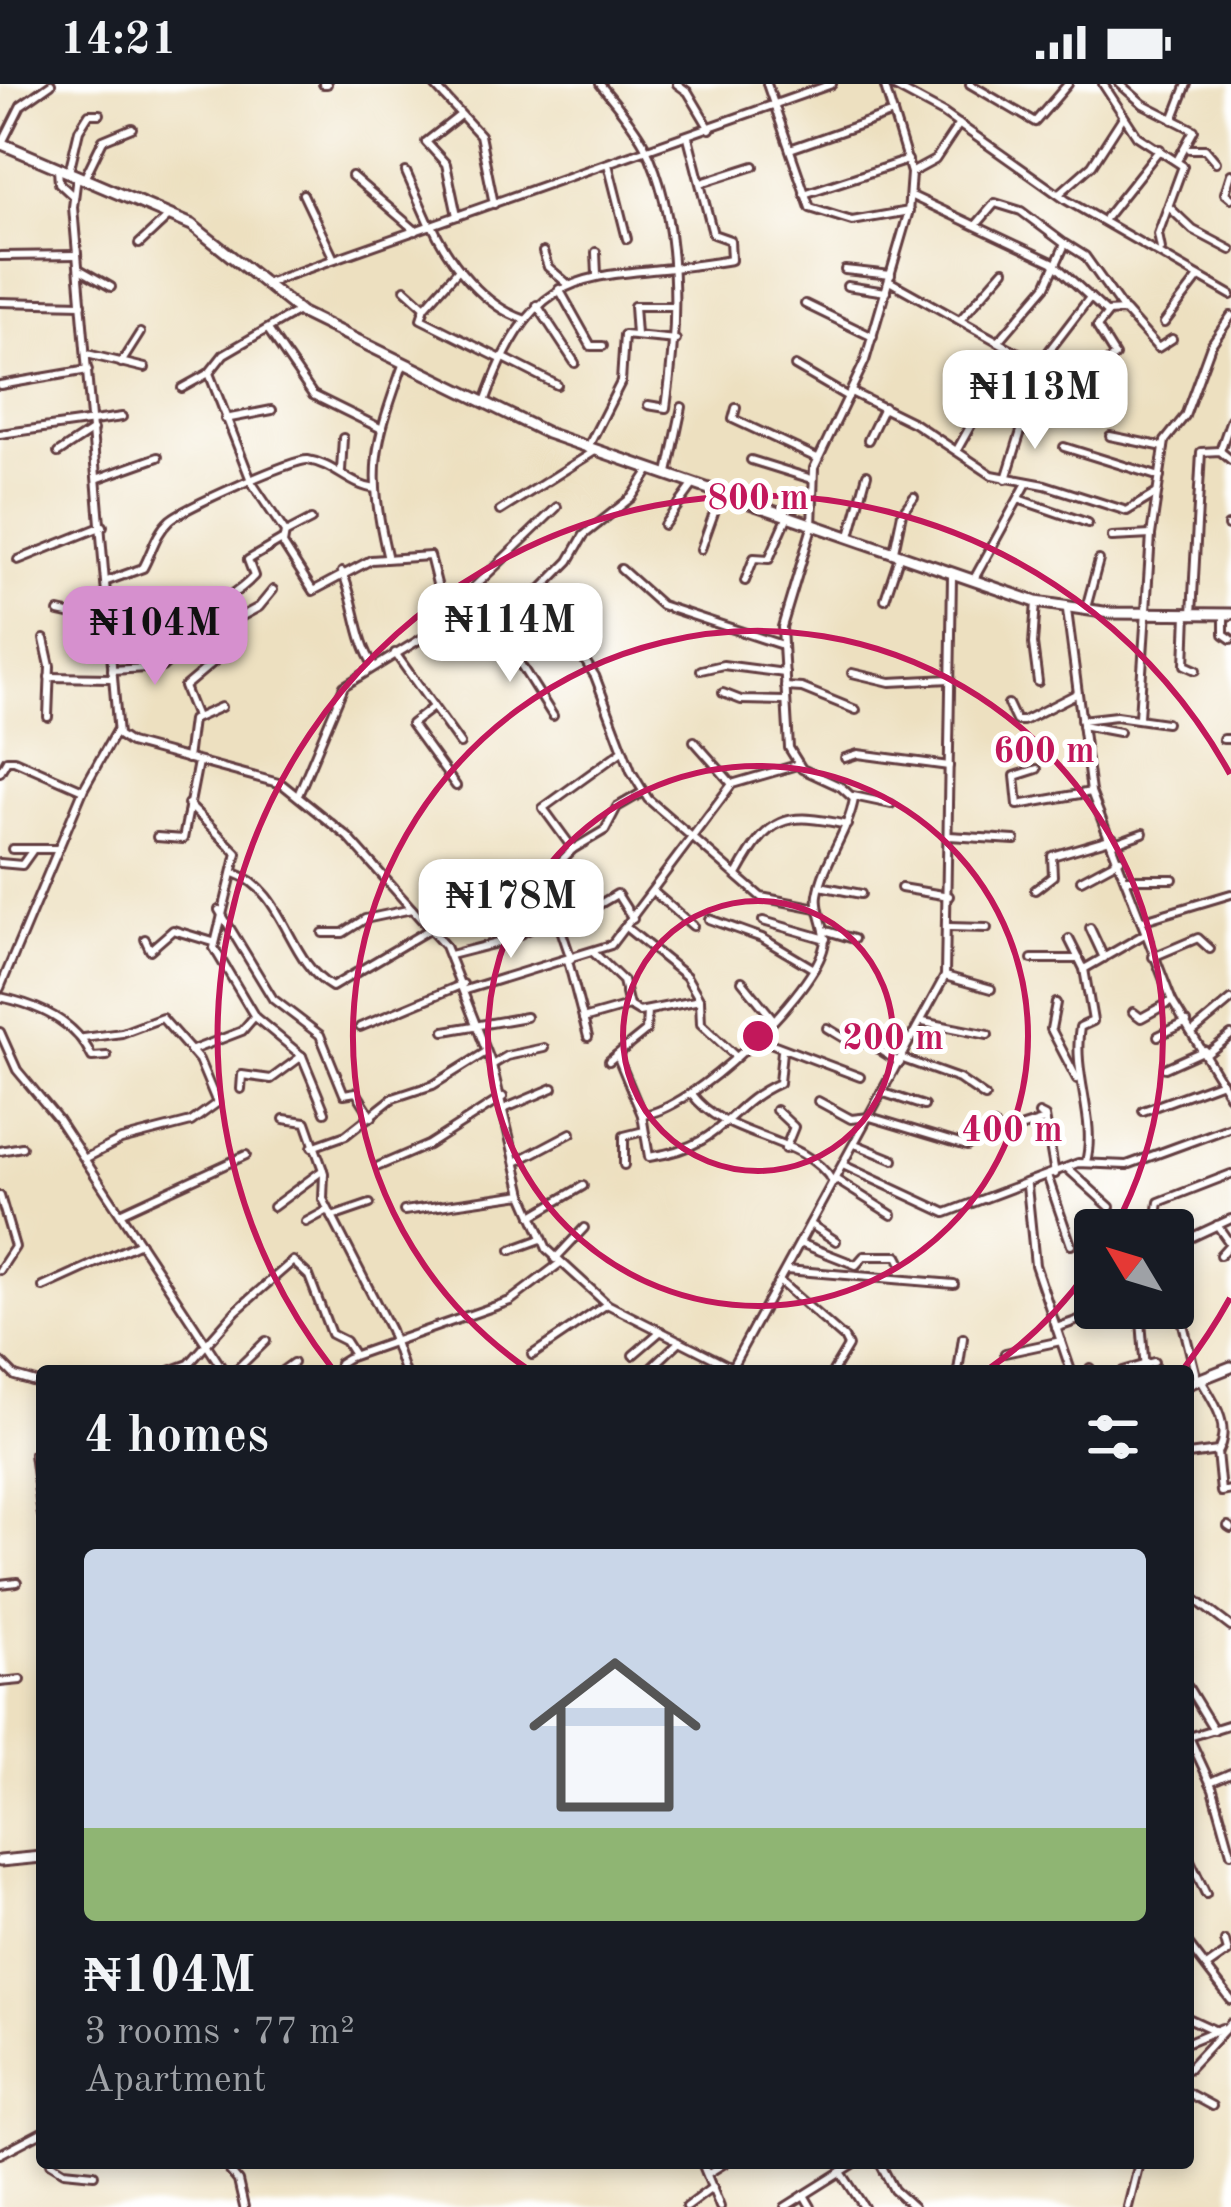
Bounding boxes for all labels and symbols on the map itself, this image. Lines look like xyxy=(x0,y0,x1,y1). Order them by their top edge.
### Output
pin: ₦113M xyxy=(951,350,1119,452)
text: 800 m xyxy=(707,482,809,518)
pin: ₦114M xyxy=(426,583,594,685)
pin: ₦104M xyxy=(71,586,239,688)
text: 600 m xyxy=(993,735,1095,771)
pin: ₦178M xyxy=(427,859,595,961)
centre of rings xyxy=(737,1015,779,1057)
text: 200 m xyxy=(842,1022,944,1058)
text: 400 m xyxy=(961,1114,1063,1150)
north arrow xyxy=(1074,1209,1194,1329)

